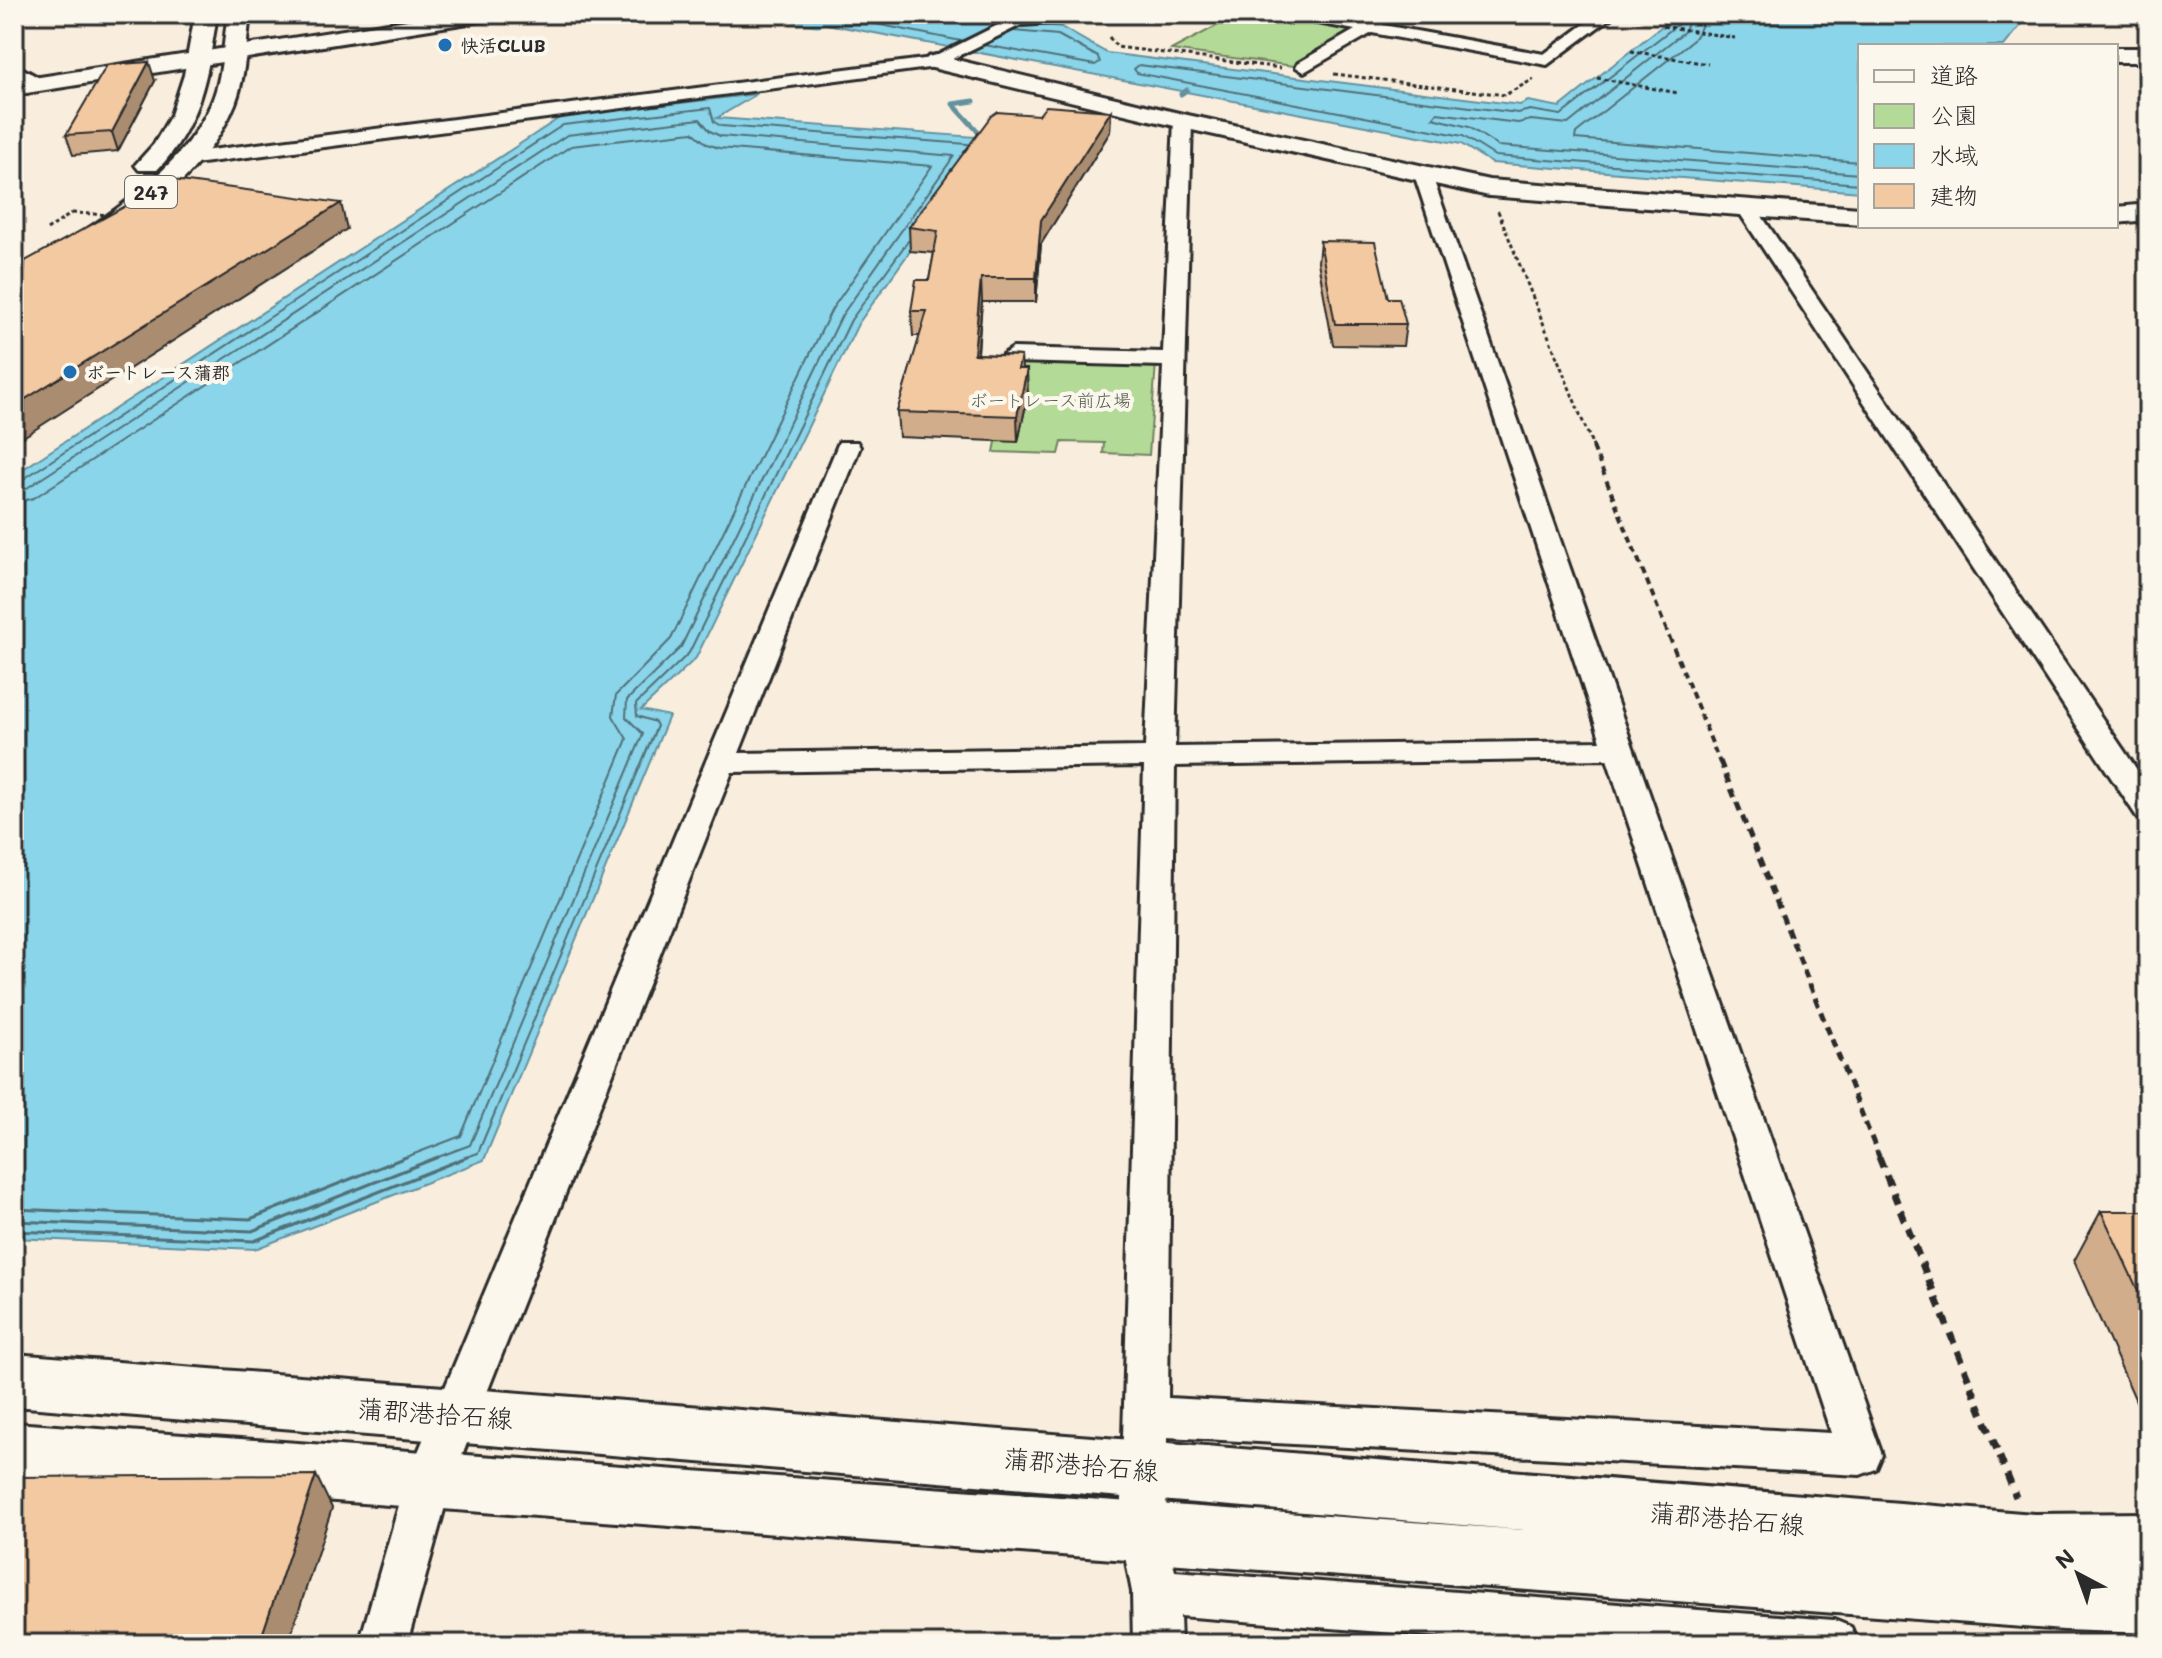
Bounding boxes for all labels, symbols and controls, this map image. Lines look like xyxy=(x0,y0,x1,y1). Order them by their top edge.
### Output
place label: 快活CLUB xyxy=(461,33,546,57)
marker: 快活CLUB xyxy=(436,36,454,54)
legend xyxy=(1858,44,2118,228)
text: 道路 xyxy=(1930,59,1978,90)
text: 公園 xyxy=(1930,99,1978,130)
text: 水域 xyxy=(1930,139,1978,170)
road number: 247 xyxy=(125,176,177,208)
text: 建物 xyxy=(1930,179,1978,210)
place label: ボートレース蒲郡 xyxy=(86,360,230,384)
marker: ボートレース蒲郡 xyxy=(61,363,79,381)
park label: ボートレース前広場 xyxy=(969,388,1131,412)
street label: 蒲郡港拾石線 xyxy=(356,1391,514,1435)
street label: 蒲郡港拾石線 xyxy=(1002,1440,1160,1488)
street label: 蒲郡港拾石線 xyxy=(1648,1494,1806,1542)
north arrow xyxy=(2038,1534,2118,1614)
text: N xyxy=(2049,1542,2080,1575)

